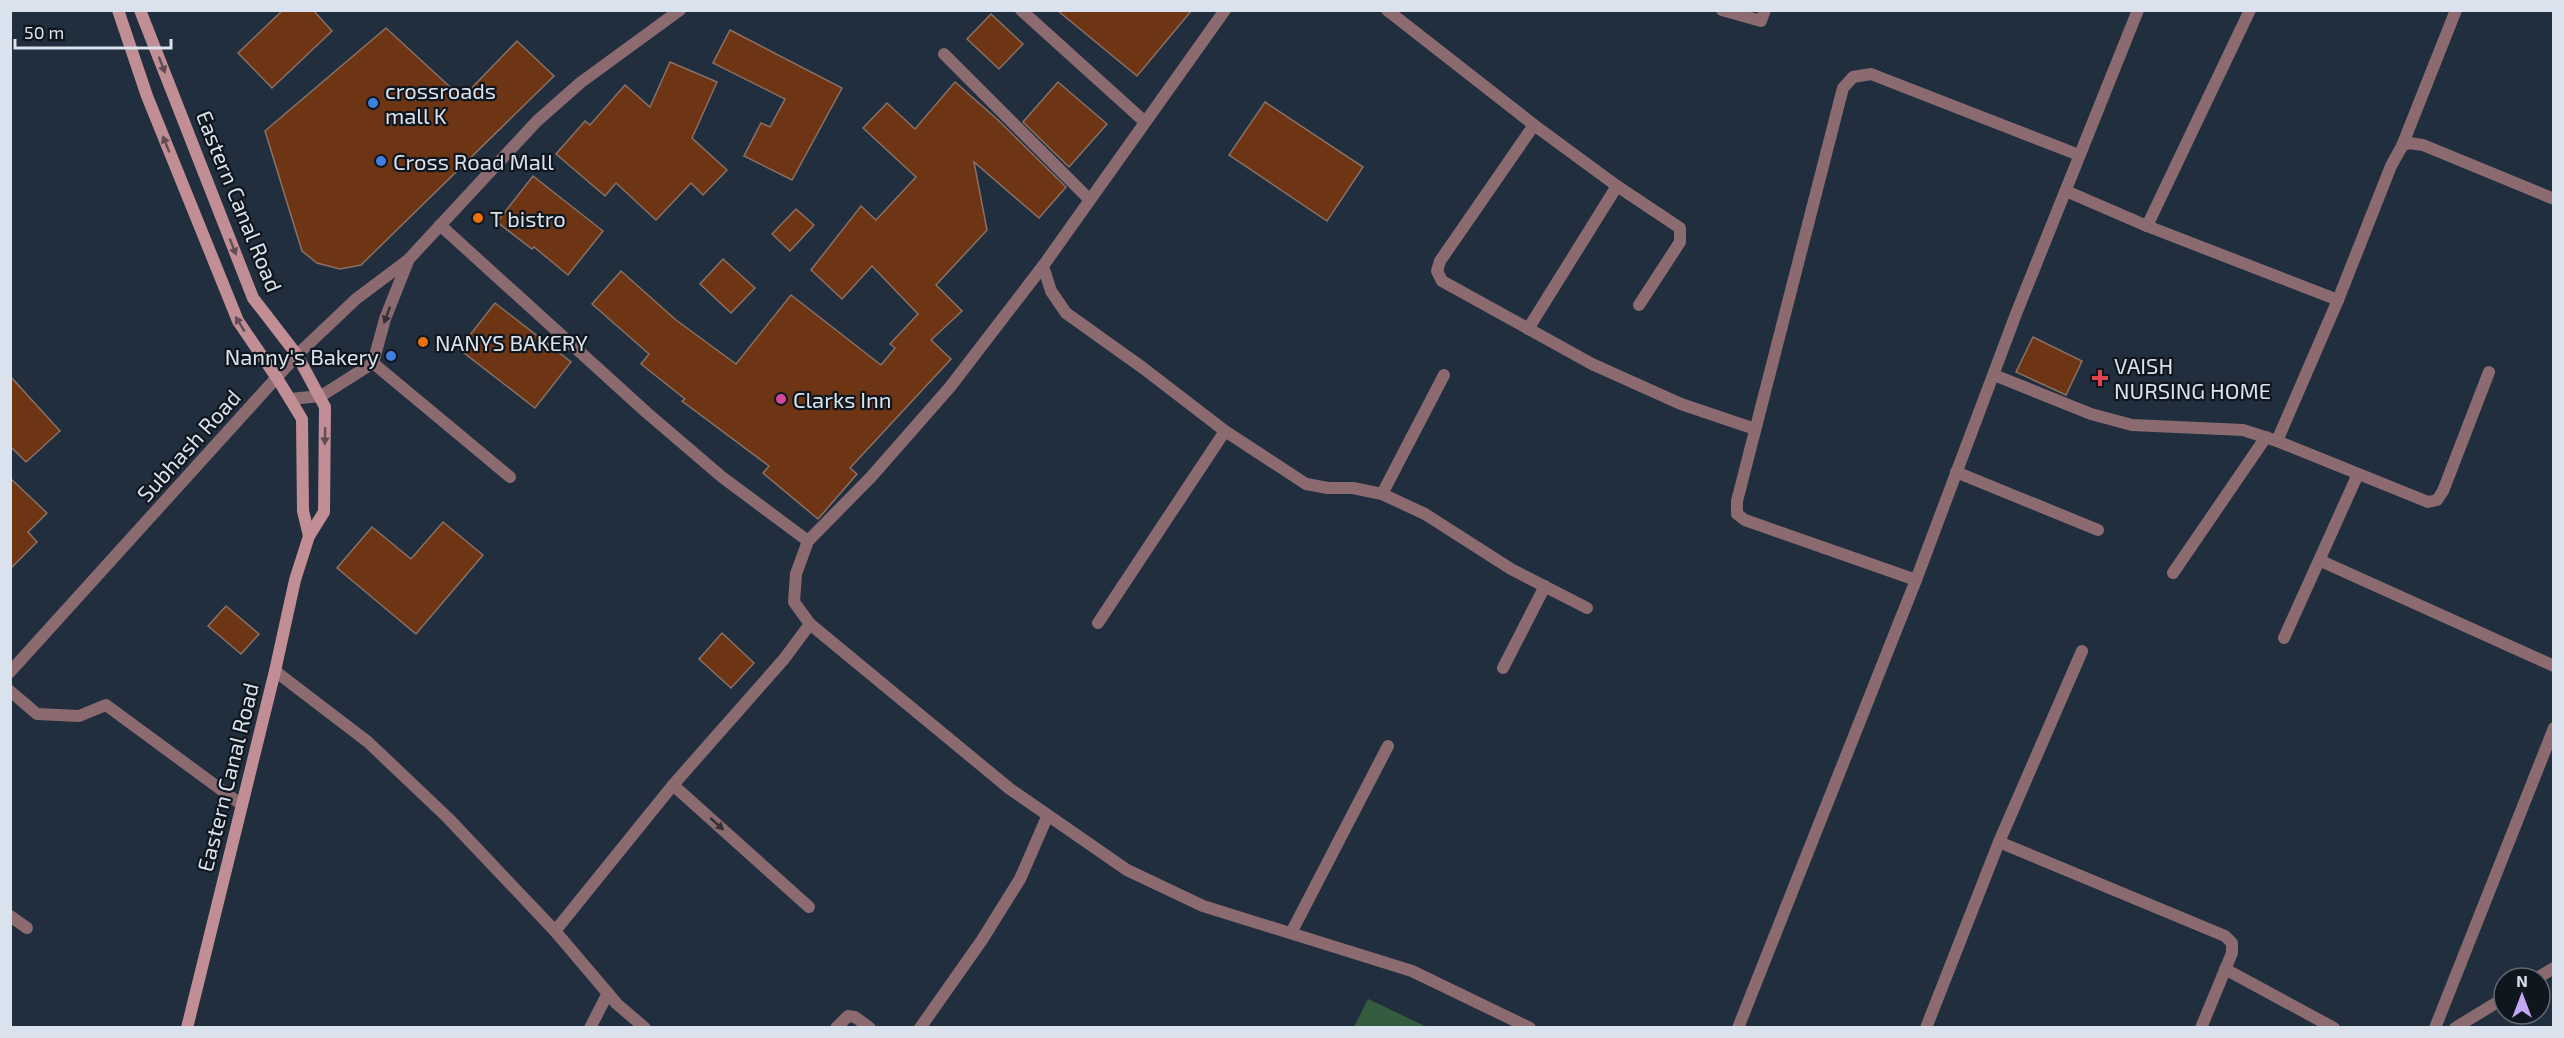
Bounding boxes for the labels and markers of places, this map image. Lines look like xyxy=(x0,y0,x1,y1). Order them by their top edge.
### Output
place label: crossroads mall K xyxy=(385,77,496,128)
marker: crossroads mall K xyxy=(366,96,380,110)
place label: Cross Road Mall xyxy=(393,148,554,174)
marker: Cross Road Mall xyxy=(374,154,388,168)
place label: T bistro xyxy=(490,205,566,231)
marker: T bistro xyxy=(471,211,485,225)
place label: NANYS BAKERY xyxy=(435,329,588,355)
marker: NANYS BAKERY xyxy=(416,335,430,349)
place label: Nanny's Bakery xyxy=(225,343,379,369)
marker: Nanny's Bakery xyxy=(384,349,398,363)
place label: VAISH NURSING HOME xyxy=(2114,352,2271,403)
marker: VAISH NURSING HOME xyxy=(2091,369,2109,387)
place label: Clarks Inn xyxy=(793,386,892,412)
marker: Clarks Inn xyxy=(774,392,788,406)

